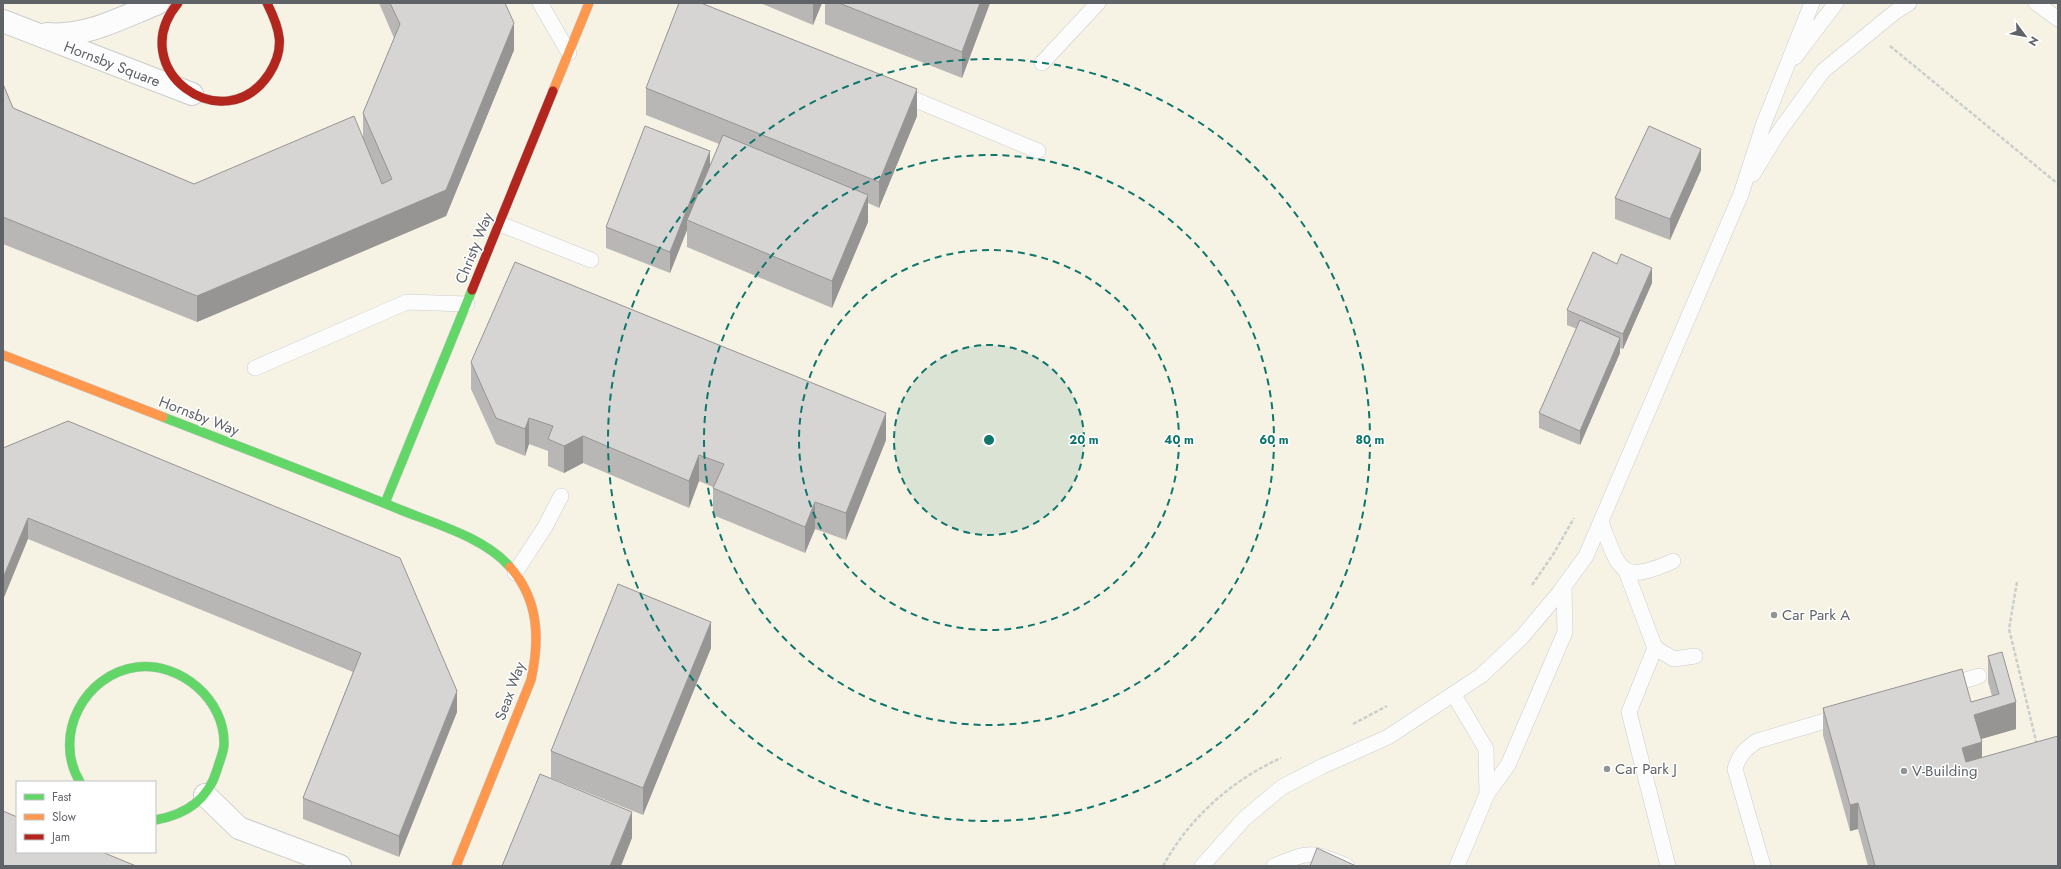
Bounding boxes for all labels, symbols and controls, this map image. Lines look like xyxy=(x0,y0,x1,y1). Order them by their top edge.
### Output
north arrow xyxy=(2005,16,2045,56)
text: N xyxy=(2024,33,2043,49)
street label: Hornsby Square xyxy=(60,35,164,93)
street label: Christy Way xyxy=(450,209,498,287)
street label: Hornsby Way xyxy=(156,391,243,442)
text: 20 m xyxy=(1069,431,1099,449)
text: 40 m xyxy=(1164,431,1194,449)
text: 60 m xyxy=(1259,431,1289,449)
text: 80 m xyxy=(1356,431,1385,449)
centre of rings xyxy=(982,433,996,447)
place label: Car Park A xyxy=(1782,604,1850,626)
marker: Car Park A xyxy=(1769,610,1779,620)
street label: Seax Way xyxy=(489,658,531,723)
place label: Car Park J xyxy=(1615,758,1677,780)
place label: V-Building xyxy=(1912,760,1978,782)
marker: Car Park J xyxy=(1602,764,1612,774)
marker: V-Building xyxy=(1899,766,1909,776)
legend xyxy=(16,781,156,853)
text: Fast xyxy=(52,788,71,806)
text: Slow xyxy=(52,808,77,826)
text: Jam xyxy=(50,828,70,846)

